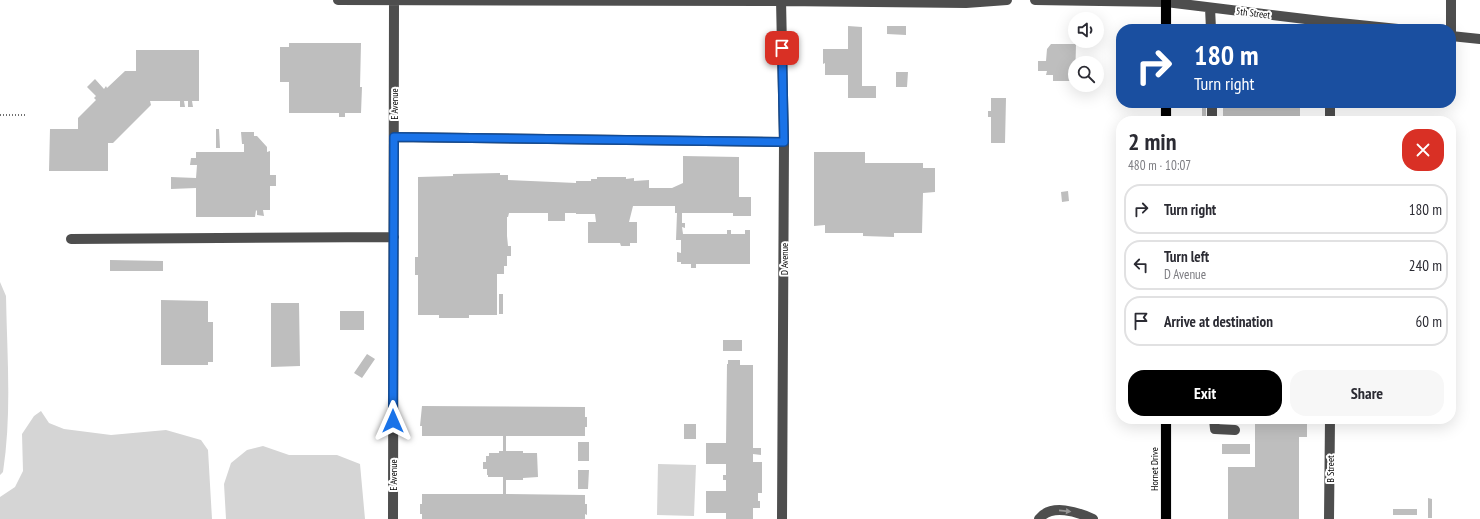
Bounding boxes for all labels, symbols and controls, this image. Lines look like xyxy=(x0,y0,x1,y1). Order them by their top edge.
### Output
street label: 5th Street xyxy=(1235,4,1271,22)
map controls xyxy=(1068,12,1104,92)
button: sound xyxy=(1068,12,1104,48)
pin xyxy=(765,31,799,65)
text: 180 m xyxy=(1194,36,1258,73)
icon: arrive xyxy=(771,37,793,59)
icon: right xyxy=(1128,40,1180,92)
button: search xyxy=(1068,56,1104,92)
text: Turn right xyxy=(1194,72,1254,95)
street label: E Avenue xyxy=(388,88,401,120)
text: 2 min xyxy=(1128,126,1176,157)
button: close xyxy=(1402,129,1444,171)
text: 480 m · 10:07 xyxy=(1128,157,1191,174)
icon: right xyxy=(1130,198,1152,220)
text: Turn right xyxy=(1164,200,1216,219)
text: 180 m xyxy=(1409,200,1442,219)
street label: D Avenue xyxy=(778,243,791,275)
text: Turn left xyxy=(1164,247,1209,266)
icon: left xyxy=(1130,254,1152,276)
text: 240 m xyxy=(1409,256,1442,275)
text: D Avenue xyxy=(1164,266,1206,283)
icon: arrive xyxy=(1130,310,1152,332)
text: Arrive at destination xyxy=(1164,312,1273,331)
text: 60 m xyxy=(1416,312,1442,331)
button: Exit xyxy=(1128,370,1282,416)
button: Share xyxy=(1290,370,1444,416)
position arrow xyxy=(372,400,414,442)
street label: Hornet Drive xyxy=(1148,447,1161,491)
street label: B Street xyxy=(1324,455,1337,483)
street label: E Avenue xyxy=(387,459,400,491)
one-way arrow xyxy=(1059,508,1071,514)

